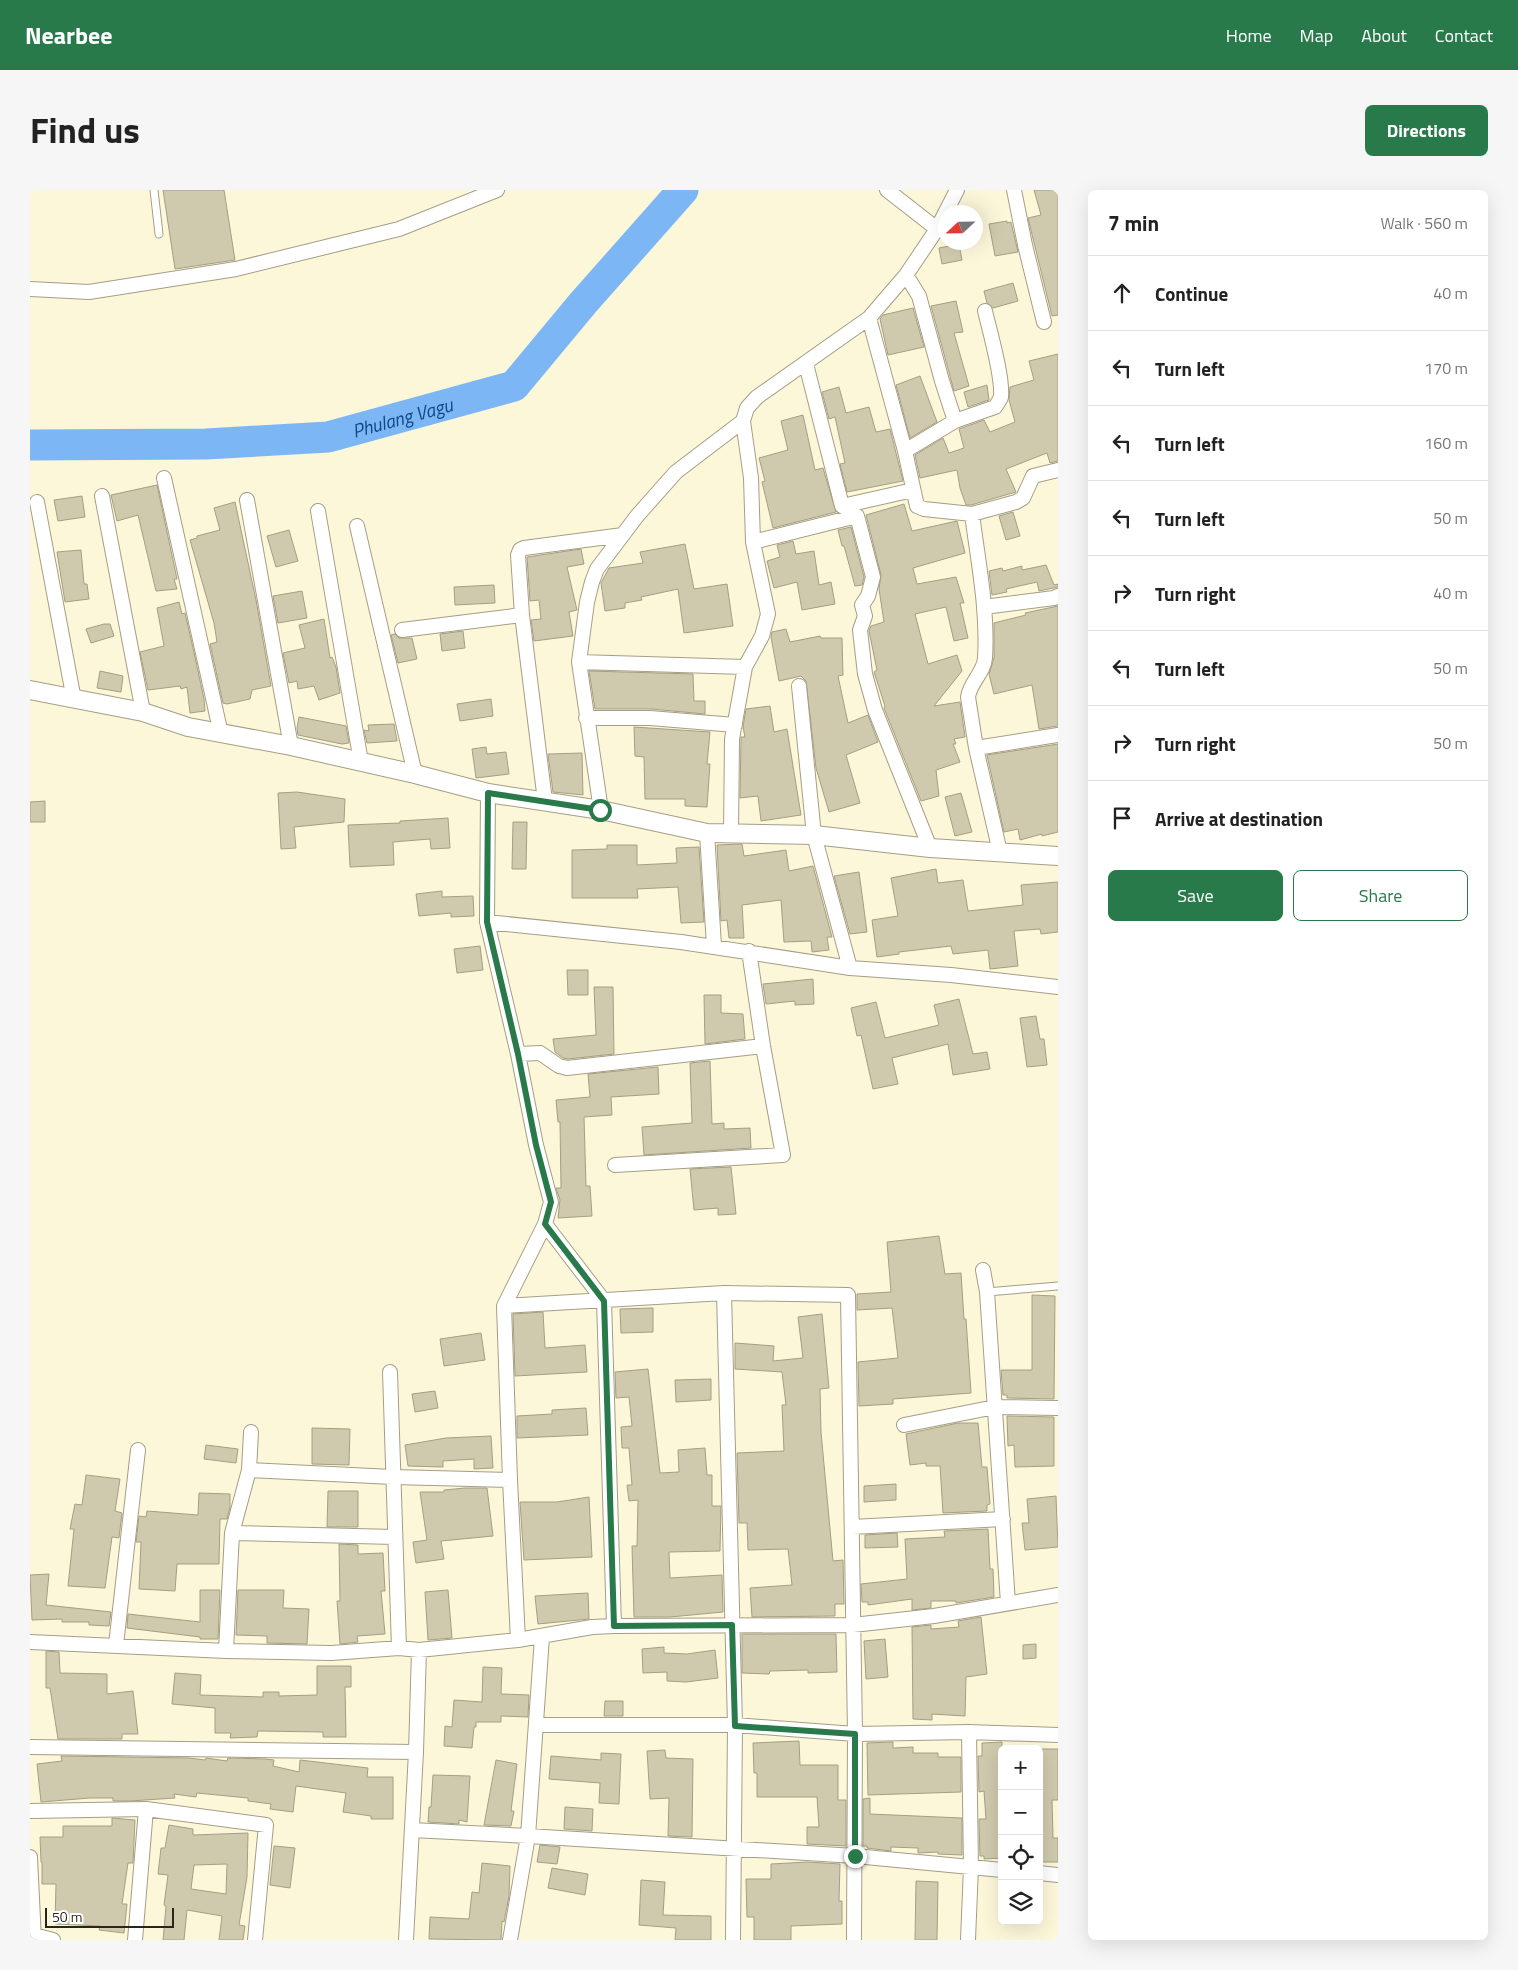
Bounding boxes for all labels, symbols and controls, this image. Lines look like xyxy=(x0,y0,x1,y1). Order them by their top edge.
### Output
text: Nearbee xyxy=(25,17,112,53)
text: Home xyxy=(1226,22,1272,49)
text: Map xyxy=(1300,22,1333,49)
text: About xyxy=(1361,22,1407,49)
text: Contact xyxy=(1435,22,1493,49)
text: Find us xyxy=(30,103,140,157)
button: Directions xyxy=(1365,105,1488,156)
north arrow xyxy=(938,205,983,250)
text: 7 min xyxy=(1108,207,1159,239)
text: Walk · 560 m xyxy=(1380,211,1468,235)
icon: ahead xyxy=(1108,279,1136,307)
text: Continue xyxy=(1155,279,1228,308)
text: 40 m xyxy=(1433,281,1468,305)
icon: left xyxy=(1108,354,1136,382)
text: Turn left xyxy=(1155,354,1225,383)
text: 170 m xyxy=(1424,356,1468,380)
water label: Phulang Vagu xyxy=(348,389,457,444)
icon: left xyxy=(1108,429,1136,457)
text: Turn left xyxy=(1155,429,1225,458)
text: 160 m xyxy=(1424,431,1468,455)
icon: left xyxy=(1108,504,1136,532)
text: Turn left xyxy=(1155,504,1225,533)
text: 50 m xyxy=(1433,506,1468,530)
icon: right xyxy=(1108,579,1136,607)
text: Turn right xyxy=(1155,579,1236,608)
text: 40 m xyxy=(1433,581,1468,605)
icon: left xyxy=(1108,654,1136,682)
text: Turn left xyxy=(1155,654,1225,683)
text: 50 m xyxy=(1433,656,1468,680)
icon: right xyxy=(1108,729,1136,757)
text: Turn right xyxy=(1155,729,1236,758)
text: 50 m xyxy=(1433,731,1468,755)
route start xyxy=(589,799,612,822)
icon: arrive xyxy=(1108,804,1136,832)
text: Arrive at destination xyxy=(1155,804,1323,833)
button: Save xyxy=(1108,870,1283,921)
button: Share xyxy=(1293,870,1468,921)
map controls xyxy=(998,1745,1043,1925)
button: + xyxy=(998,1745,1043,1790)
button: − xyxy=(998,1790,1043,1835)
button: locate xyxy=(998,1835,1043,1880)
route end xyxy=(844,1845,867,1868)
button: layers xyxy=(998,1880,1043,1925)
scale bar xyxy=(45,1905,174,1928)
text: 50 m xyxy=(52,1906,82,1927)

